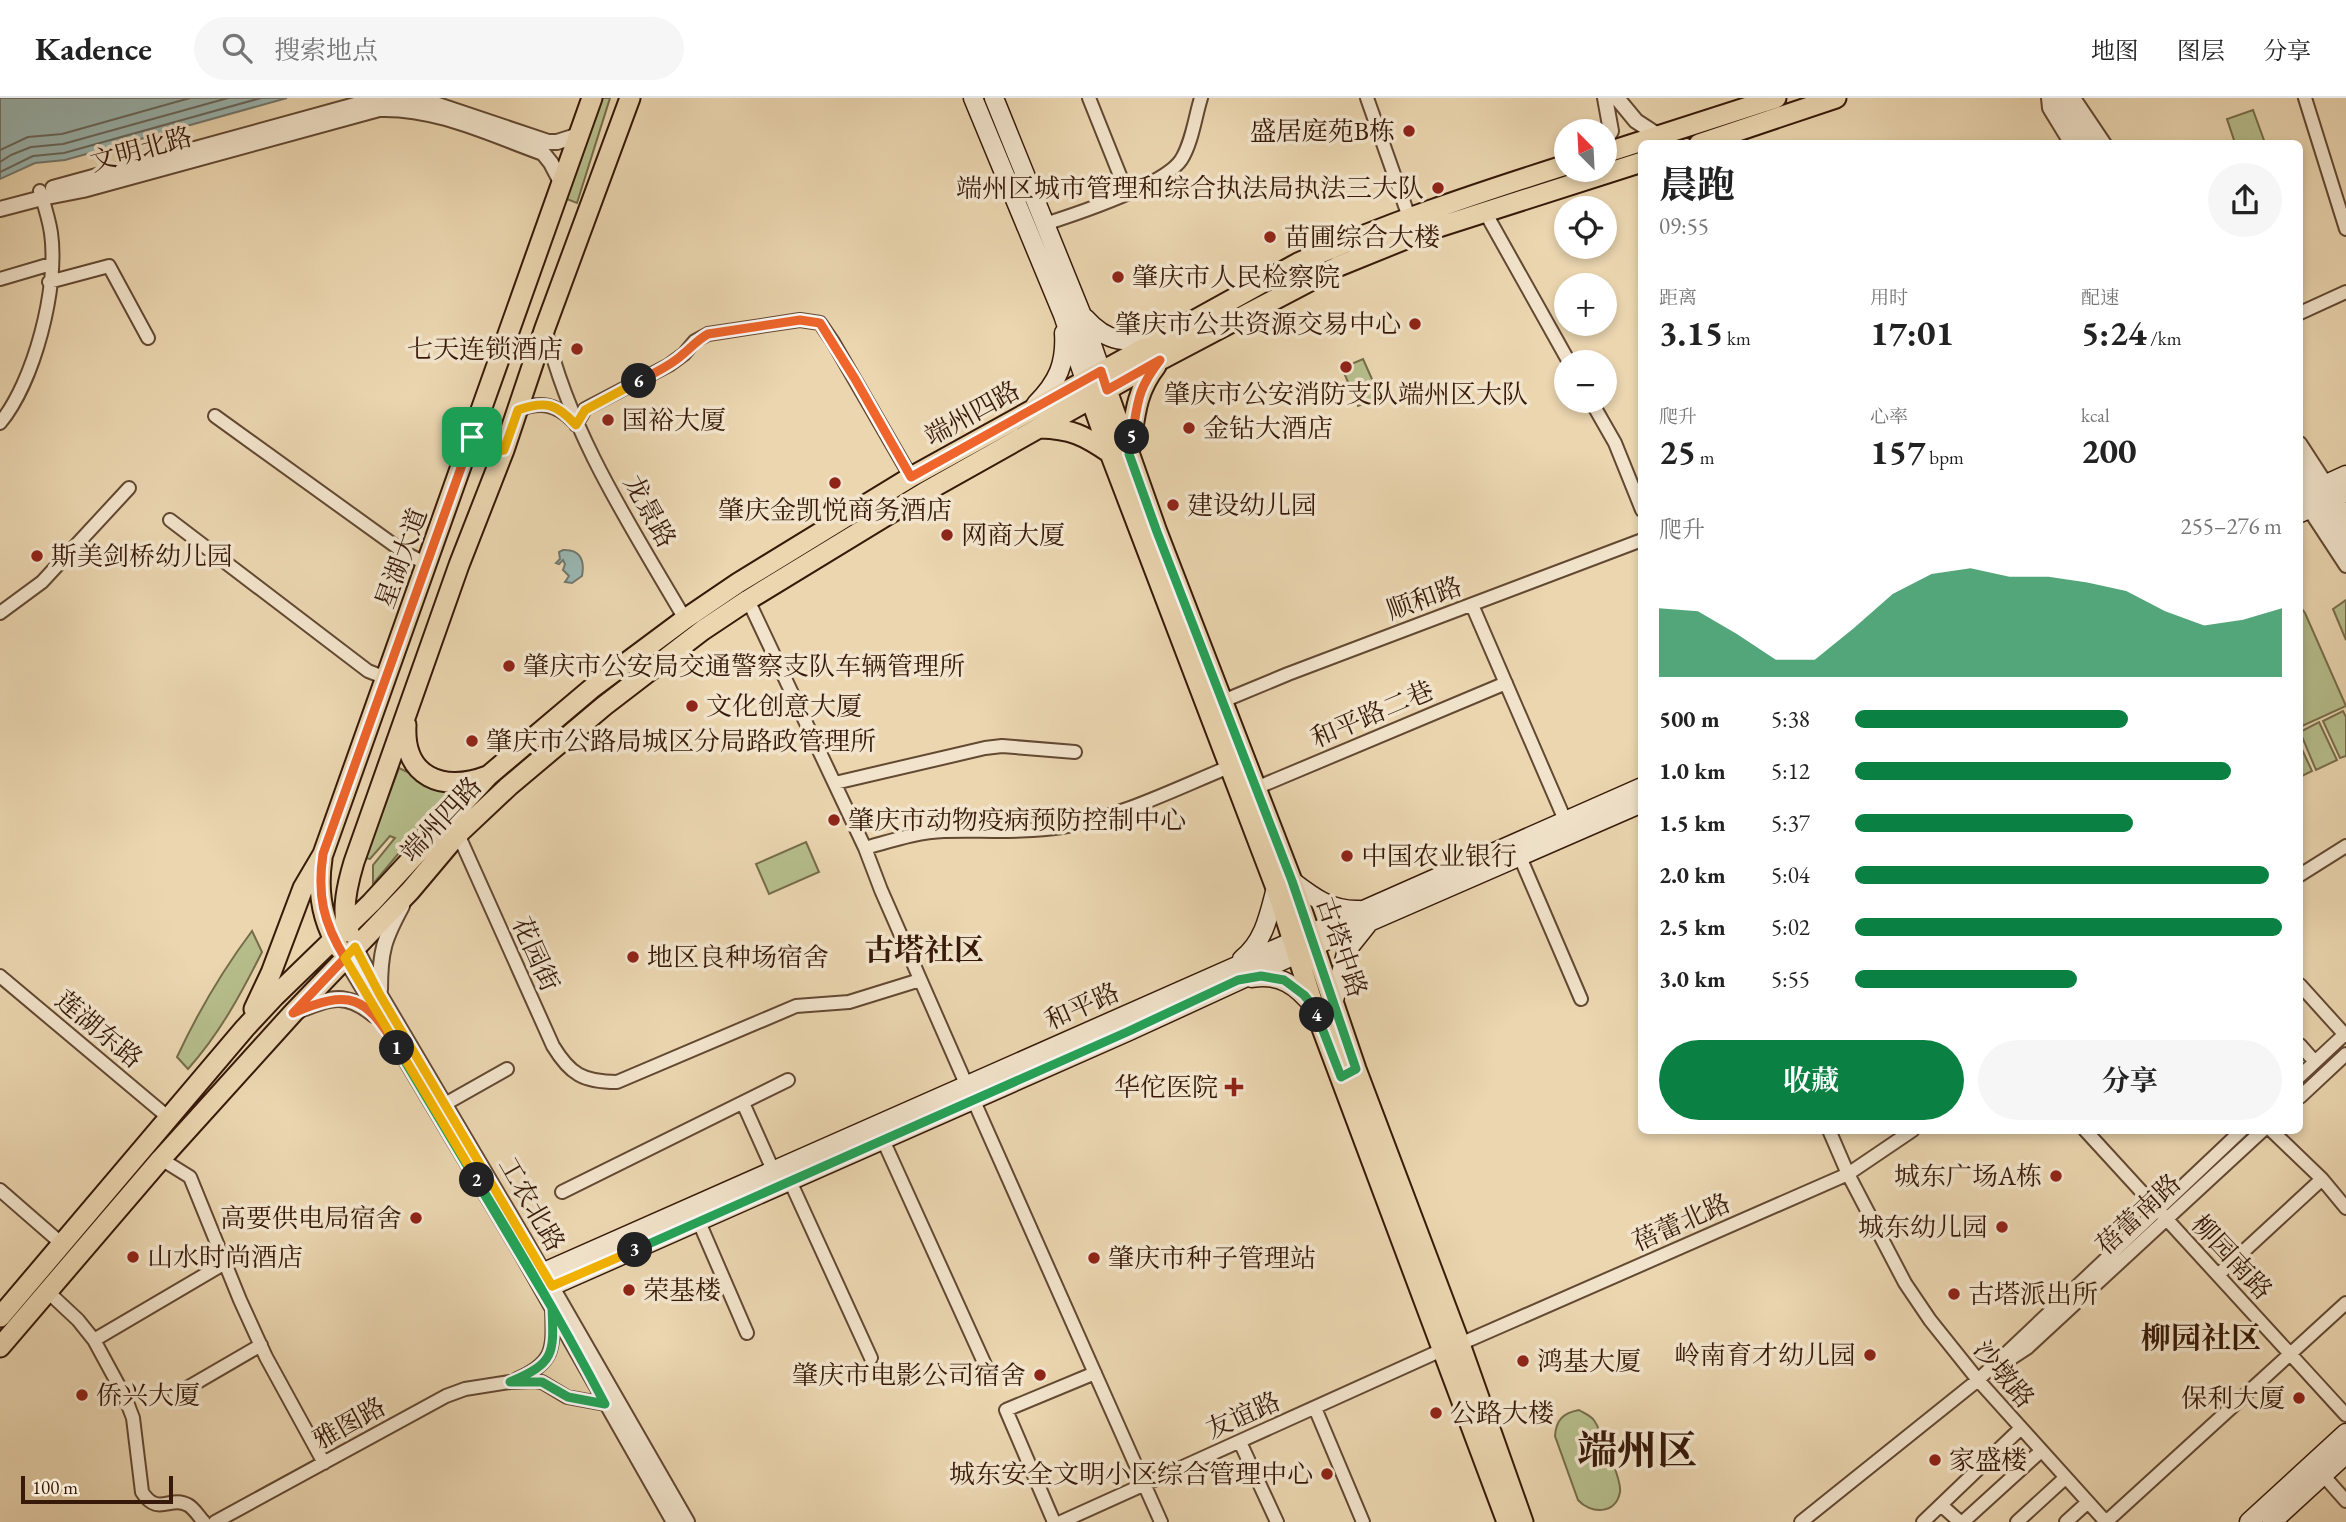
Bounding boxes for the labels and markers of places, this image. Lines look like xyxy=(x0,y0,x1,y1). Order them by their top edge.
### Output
place label: 盛居庭苑B栋 xyxy=(1250,114,1395,148)
marker: 盛居庭苑B栋 xyxy=(1401,123,1417,139)
place label: 端州区城市管理和综合执法局执法三大队 xyxy=(956,171,1424,205)
marker: 端州区城市管理和综合执法局执法三大队 xyxy=(1430,180,1446,196)
place label: 苗圃综合大楼 xyxy=(1284,220,1440,254)
marker: 苗圃综合大楼 xyxy=(1262,229,1278,245)
place label: 肇庆市人民检察院 xyxy=(1132,260,1340,294)
marker: 肇庆市人民检察院 xyxy=(1110,269,1126,285)
place label: 肇庆市公共资源交易中心 xyxy=(1115,307,1401,341)
marker: 肇庆市公共资源交易中心 xyxy=(1407,316,1423,332)
place label: 七天连锁酒店 xyxy=(407,332,563,366)
marker: 七天连锁酒店 xyxy=(569,341,585,357)
marker: 肇庆市公安消防支队端州区大队 xyxy=(1338,359,1354,375)
pin: 6 xyxy=(622,364,656,398)
place label: 肇庆市公安消防支队端州区大队 xyxy=(1164,377,1528,411)
place label: 国裕大厦 xyxy=(622,403,726,437)
pin xyxy=(442,407,502,467)
place label: 金钻大酒店 xyxy=(1203,411,1333,445)
marker: 国裕大厦 xyxy=(600,412,616,428)
pin: 5 xyxy=(1114,420,1150,454)
marker: 金钻大酒店 xyxy=(1181,420,1197,436)
marker: 肇庆金凯悦商务酒店 xyxy=(827,475,843,491)
place label: 建设幼儿园 xyxy=(1187,488,1317,522)
place label: 肇庆金凯悦商务酒店 xyxy=(718,493,952,527)
marker: 建设幼儿园 xyxy=(1165,497,1181,513)
place label: 网商大厦 xyxy=(961,518,1065,552)
marker: 网商大厦 xyxy=(939,527,955,543)
place label: 斯美剑桥幼儿园 xyxy=(51,539,233,573)
marker: 斯美剑桥幼儿园 xyxy=(29,548,45,564)
place label: 肇庆市公安局交通警察支队车辆管理所 xyxy=(523,649,965,683)
marker: 肇庆市公安局交通警察支队车辆管理所 xyxy=(501,658,517,674)
place label: 文化创意大厦 xyxy=(706,689,862,723)
marker: 文化创意大厦 xyxy=(684,698,700,714)
place label: 肇庆市公路局城区分局路政管理所 xyxy=(486,724,876,758)
marker: 肇庆市公路局城区分局路政管理所 xyxy=(464,733,480,749)
place label: 肇庆市动物疫病预防控制中心 xyxy=(848,803,1186,837)
marker: 肇庆市动物疫病预防控制中心 xyxy=(826,812,842,828)
place label: 中国农业银行 xyxy=(1361,839,1517,873)
marker: 中国农业银行 xyxy=(1339,848,1355,864)
place label: 地区良种场宿舍 xyxy=(647,940,829,974)
marker: 地区良种场宿舍 xyxy=(625,949,641,965)
pin: 4 xyxy=(1300,998,1334,1032)
pin: 1 xyxy=(380,1030,414,1066)
place label: 华佗医院 xyxy=(1114,1070,1218,1104)
marker: 华佗医院 xyxy=(1224,1077,1244,1097)
place label: 城东广场A栋 xyxy=(1894,1159,2042,1193)
pin: 2 xyxy=(460,1162,494,1198)
marker: 城东广场A栋 xyxy=(2048,1168,2064,1184)
place label: 高要供电局宿舍 xyxy=(220,1201,402,1235)
marker: 高要供电局宿舍 xyxy=(408,1210,424,1226)
place label: 城东幼儿园 xyxy=(1858,1210,1988,1244)
marker: 城东幼儿园 xyxy=(1994,1219,2010,1235)
pin: 3 xyxy=(618,1232,652,1268)
place label: 山水时尚酒店 xyxy=(147,1240,303,1274)
place label: 肇庆市种子管理站 xyxy=(1108,1241,1316,1275)
marker: 山水时尚酒店 xyxy=(125,1249,141,1265)
marker: 肇庆市种子管理站 xyxy=(1086,1250,1102,1266)
place label: 荣基楼 xyxy=(643,1273,721,1307)
place label: 古塔派出所 xyxy=(1968,1277,2098,1311)
marker: 荣基楼 xyxy=(621,1282,637,1298)
marker: 古塔派出所 xyxy=(1946,1286,1962,1302)
place label: 岭南育才幼儿园 xyxy=(1674,1338,1856,1372)
place label: 鸿基大厦 xyxy=(1537,1344,1641,1378)
marker: 岭南育才幼儿园 xyxy=(1862,1347,1878,1363)
marker: 鸿基大厦 xyxy=(1515,1353,1531,1369)
place label: 肇庆市电影公司宿舍 xyxy=(792,1358,1026,1392)
marker: 肇庆市电影公司宿舍 xyxy=(1032,1367,1048,1383)
place label: 侨兴大厦 xyxy=(96,1378,200,1412)
place label: 保利大厦 xyxy=(2181,1381,2285,1415)
marker: 侨兴大厦 xyxy=(74,1387,90,1403)
marker: 保利大厦 xyxy=(2291,1390,2307,1406)
place label: 公路大楼 xyxy=(1450,1396,1554,1430)
marker: 公路大楼 xyxy=(1428,1405,1444,1421)
place label: 家盛楼 xyxy=(1949,1443,2027,1477)
marker: 家盛楼 xyxy=(1927,1452,1943,1468)
place label: 城东安全文明小区综合管理中心 xyxy=(949,1457,1313,1491)
marker: 城东安全文明小区综合管理中心 xyxy=(1319,1466,1335,1482)

